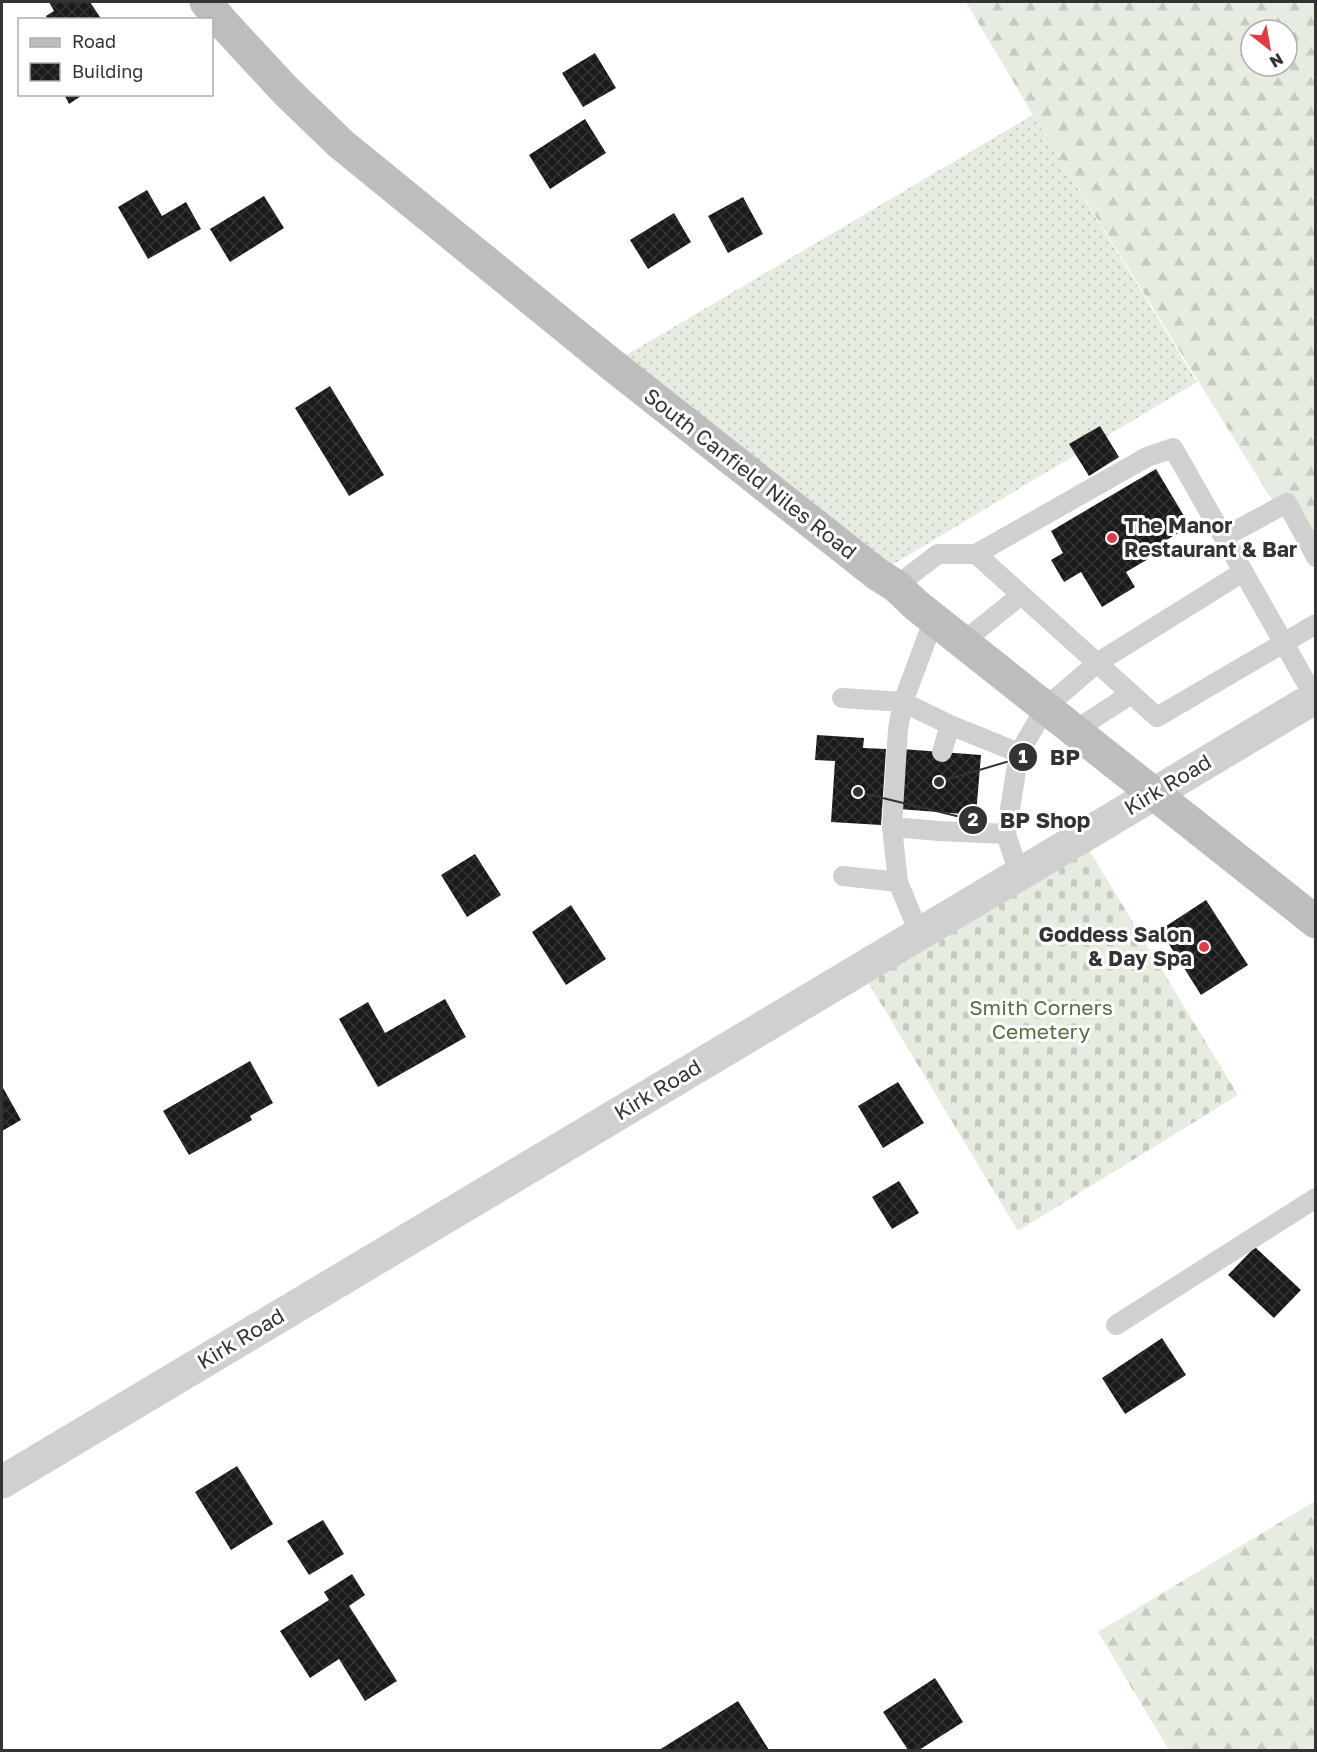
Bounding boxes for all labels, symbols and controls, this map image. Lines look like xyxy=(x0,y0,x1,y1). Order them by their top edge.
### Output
legend xyxy=(18,18,213,96)
north arrow xyxy=(1239,18,1299,78)
text: Road xyxy=(72,30,116,52)
text: N xyxy=(1266,49,1287,73)
text: Building xyxy=(72,60,143,82)
street label: South Canfield Niles Road xyxy=(639,382,862,564)
place label: The Manor Restaurant & Bar xyxy=(1124,512,1297,562)
marker: The Manor Restaurant & Bar xyxy=(1105,531,1119,545)
callout: BP xyxy=(1008,737,1092,777)
text: BP xyxy=(1050,743,1080,770)
text: 1 xyxy=(1018,745,1028,767)
street label: Kirk Road xyxy=(1119,748,1216,820)
callout: BP Shop xyxy=(958,800,1103,840)
text: BP Shop xyxy=(1000,806,1090,833)
text: 2 xyxy=(968,808,979,830)
place label: Goddess Salon & Day Spa xyxy=(1038,921,1192,971)
marker: Goddess Salon & Day Spa xyxy=(1197,940,1211,954)
park label: Smith Corners Cemetery xyxy=(969,994,1113,1044)
street label: Kirk Road xyxy=(609,1053,706,1125)
street label: Kirk Road xyxy=(192,1302,289,1374)

